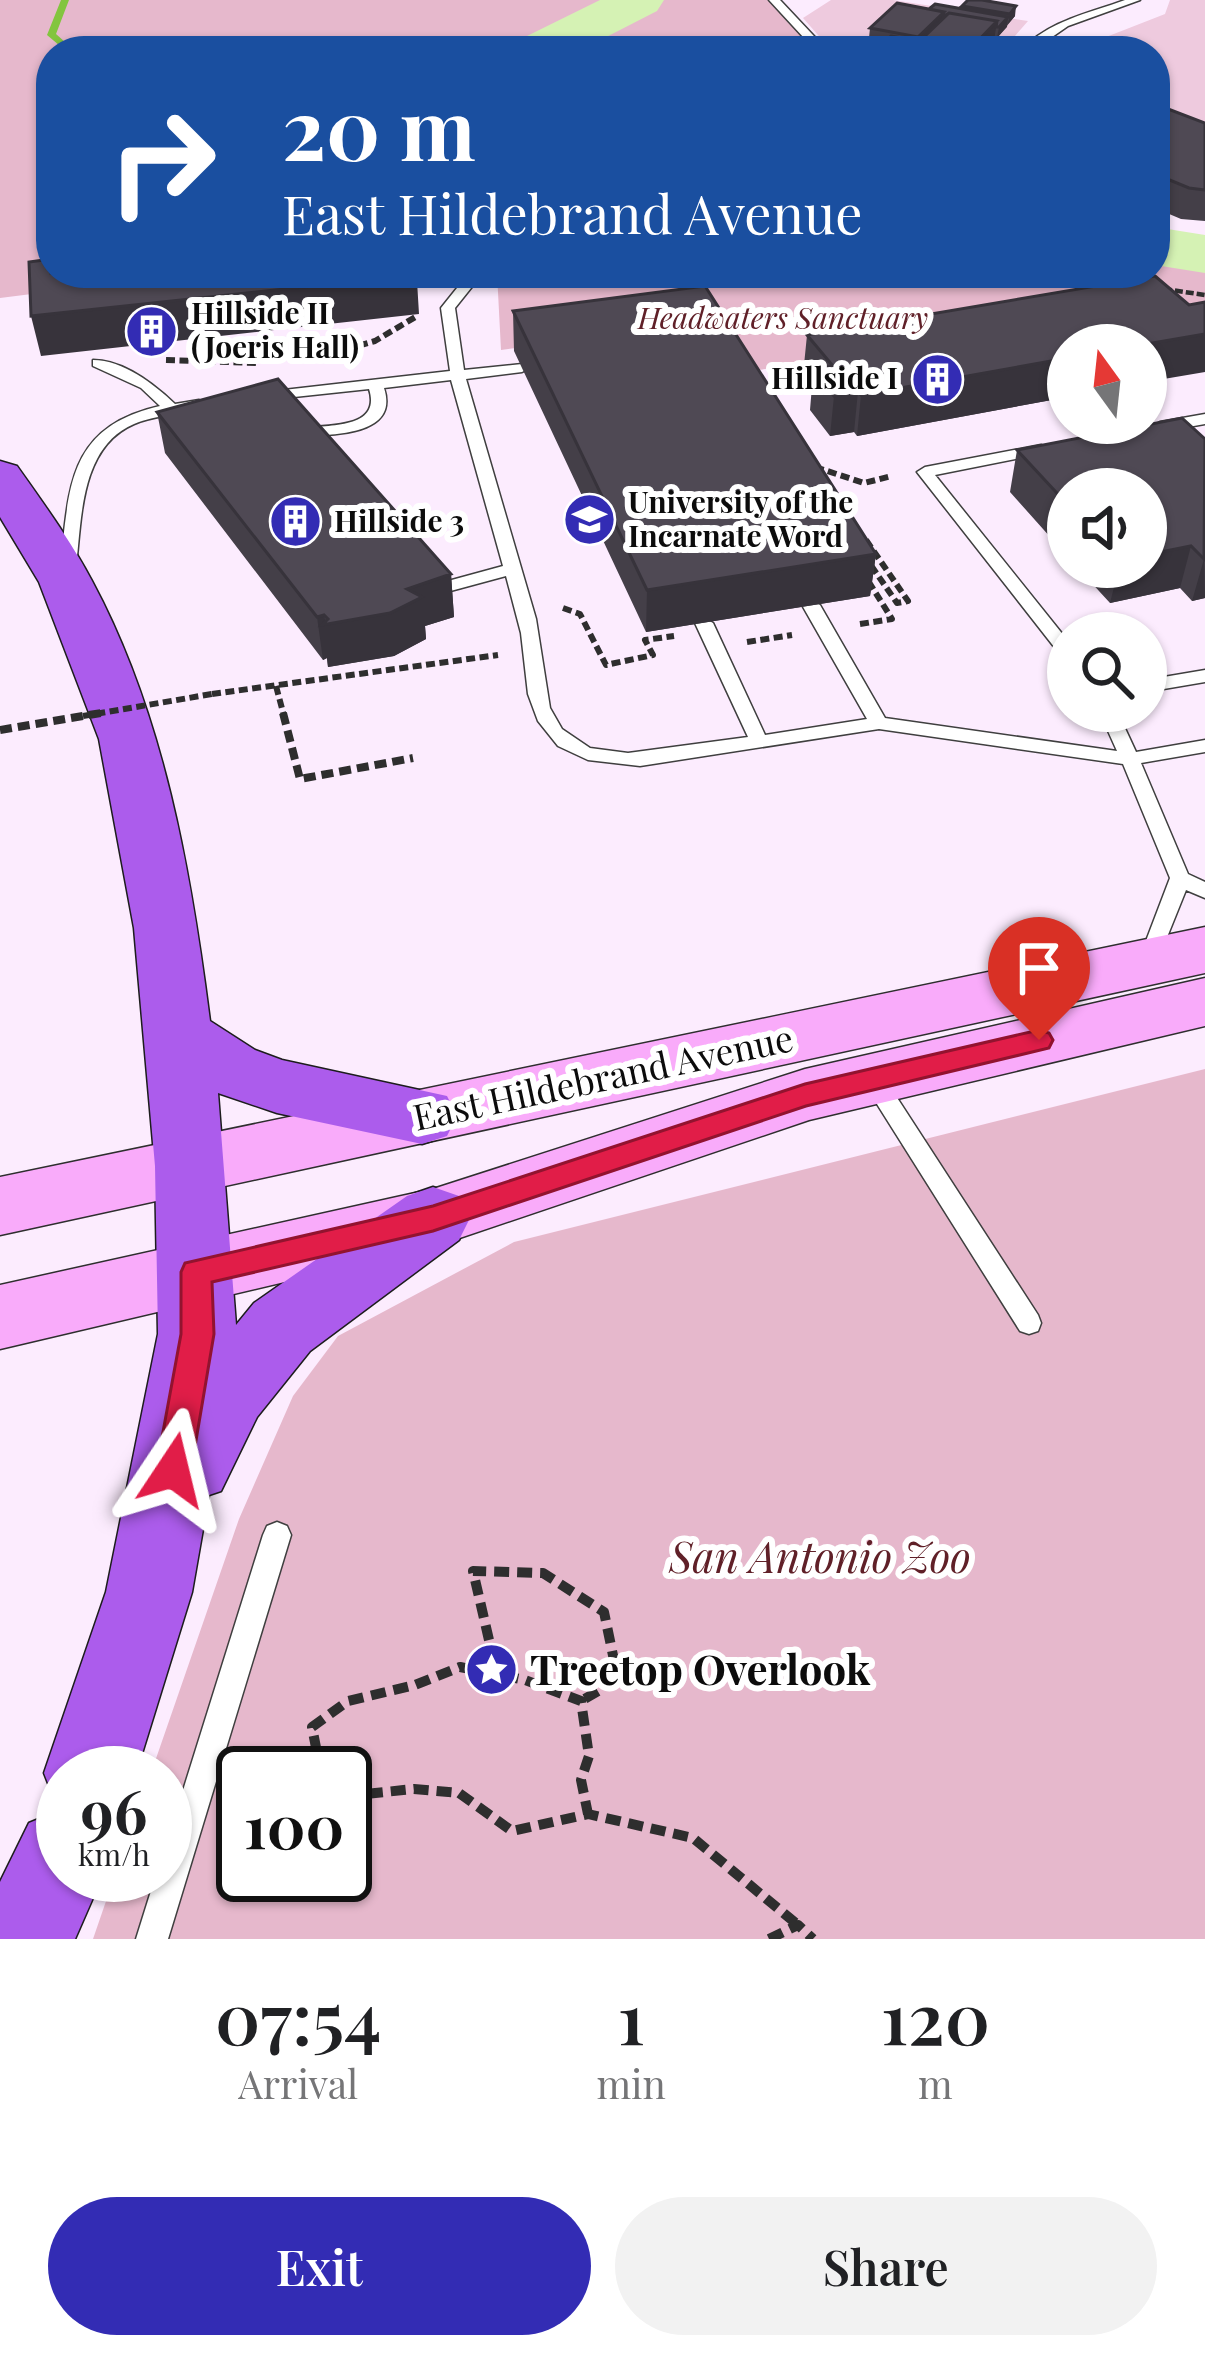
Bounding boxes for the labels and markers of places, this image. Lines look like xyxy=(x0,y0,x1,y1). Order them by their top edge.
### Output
place label: Hillside II (Joeris Hall) xyxy=(191,292,359,366)
building icon: Hillside II (Joeris Hall) xyxy=(124,303,180,359)
building icon: Hillside I xyxy=(909,351,965,407)
place label: Hillside I xyxy=(771,357,898,397)
place label: University of the Incarnate Word xyxy=(628,481,853,555)
school or university icon: University of the Incarnate Word xyxy=(561,492,617,548)
building icon: Hillside 3 xyxy=(267,494,323,550)
place label: Hillside 3 xyxy=(334,500,464,540)
pin xyxy=(988,917,1090,1040)
place label: Treetop Overlook xyxy=(530,1640,871,1696)
place icon: Treetop Overlook xyxy=(463,1642,519,1698)

